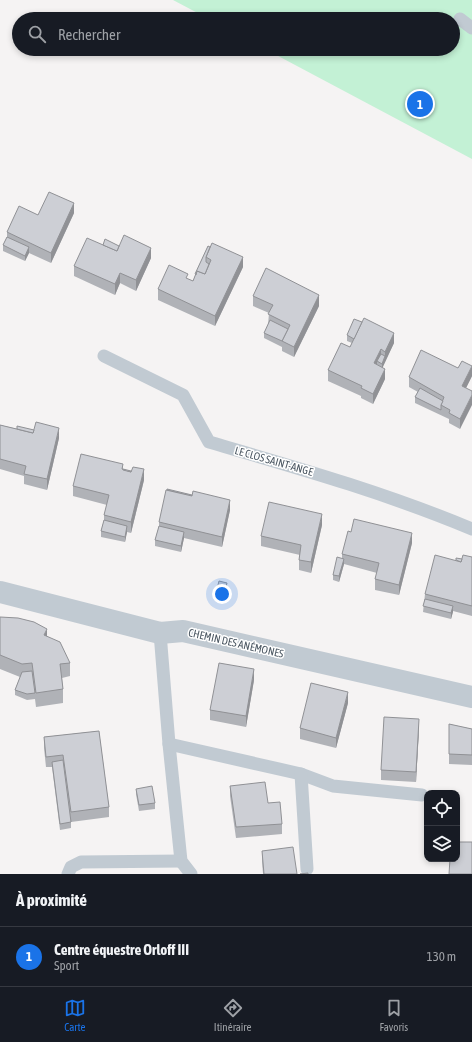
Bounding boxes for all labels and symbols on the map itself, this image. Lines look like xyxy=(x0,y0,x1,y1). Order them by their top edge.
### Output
pin: 1 xyxy=(407,89,433,119)
street label: LE CLOS SAINT-ANGE xyxy=(234,444,315,478)
your location xyxy=(212,584,232,604)
street label: CHEMIN DES ANÉMONES xyxy=(187,626,285,660)

